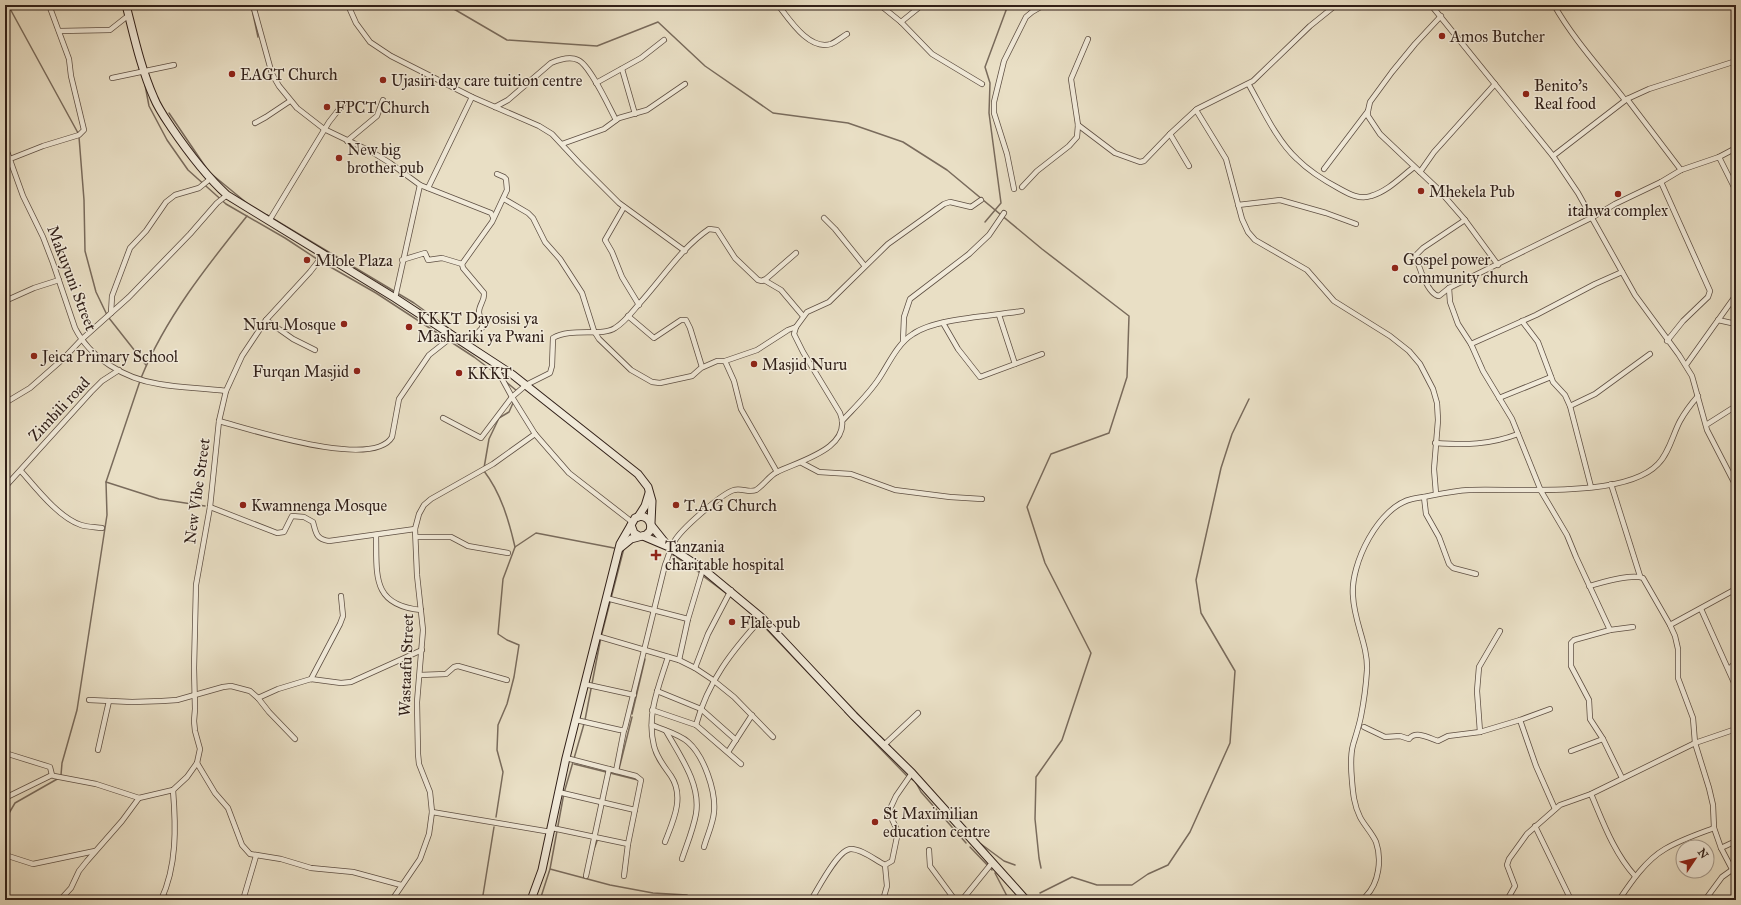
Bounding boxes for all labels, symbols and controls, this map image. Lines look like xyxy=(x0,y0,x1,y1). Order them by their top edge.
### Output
place label: Amos Butcher xyxy=(1449,27,1545,46)
marker: Amos Butcher xyxy=(1437,31,1447,41)
place label: EAGT Church xyxy=(240,65,338,84)
marker: EAGT Church xyxy=(227,69,237,79)
place label: Ujasiri day care tuition centre xyxy=(391,71,583,90)
marker: Ujasiri day care tuition centre xyxy=(378,75,388,85)
place label: Benito's Real food xyxy=(1534,76,1596,113)
marker: Benito's Real food xyxy=(1521,89,1531,99)
place label: FPCT Church xyxy=(335,98,430,117)
marker: FPCT Church xyxy=(322,102,332,112)
place label: New big brother pub xyxy=(347,140,424,177)
marker: New big brother pub xyxy=(334,153,344,163)
place label: Mhekela Pub xyxy=(1429,182,1515,201)
marker: Mhekela Pub xyxy=(1416,186,1426,196)
marker: itahwa complex xyxy=(1613,189,1623,199)
place label: itahwa complex xyxy=(1568,201,1668,220)
street label: Makuyuni Street xyxy=(43,223,101,334)
place label: Gospel power community church xyxy=(1403,250,1529,287)
place label: Mlole Plaza xyxy=(315,251,393,270)
marker: Mlole Plaza xyxy=(302,255,312,265)
marker: Gospel power community church xyxy=(1390,263,1400,273)
place label: KKKT Dayosisi ya Mashariki ya Pwani xyxy=(417,309,545,346)
place label: Nuru Mosque xyxy=(243,315,336,335)
marker: Nuru Mosque xyxy=(339,319,349,329)
marker: KKKT Dayosisi ya Mashariki ya Pwani xyxy=(404,322,414,332)
place label: Jeica Primary School xyxy=(40,347,179,367)
marker: Jeica Primary School xyxy=(29,351,39,361)
place label: Masjid Nuru xyxy=(762,355,848,374)
marker: Masjid Nuru xyxy=(749,359,759,369)
place label: Furqan Masjid xyxy=(252,362,349,382)
place label: KKKT xyxy=(467,364,512,383)
marker: Furqan Masjid xyxy=(352,366,362,376)
marker: KKKT xyxy=(454,368,464,378)
street label: Zimbili road xyxy=(24,373,94,445)
street label: New Vibe Street xyxy=(180,436,214,545)
place label: Kwamnenga Mosque xyxy=(251,496,388,516)
place label: T.A.G Church xyxy=(684,496,777,515)
marker: Kwamnenga Mosque xyxy=(238,500,248,510)
marker: T.A.G Church xyxy=(671,500,681,510)
place label: Tanzania charitable hospital xyxy=(665,537,785,574)
marker: Tanzania charitable hospital xyxy=(650,549,662,561)
street label: Wastaafu Street xyxy=(395,613,417,717)
place label: Flale pub xyxy=(740,613,800,632)
marker: Flale pub xyxy=(727,617,737,627)
place label: St Maximilian education centre xyxy=(883,804,991,841)
marker: St Maximilian education centre xyxy=(870,817,880,827)
north arrow xyxy=(1675,839,1715,879)
text: N xyxy=(1695,846,1711,862)

